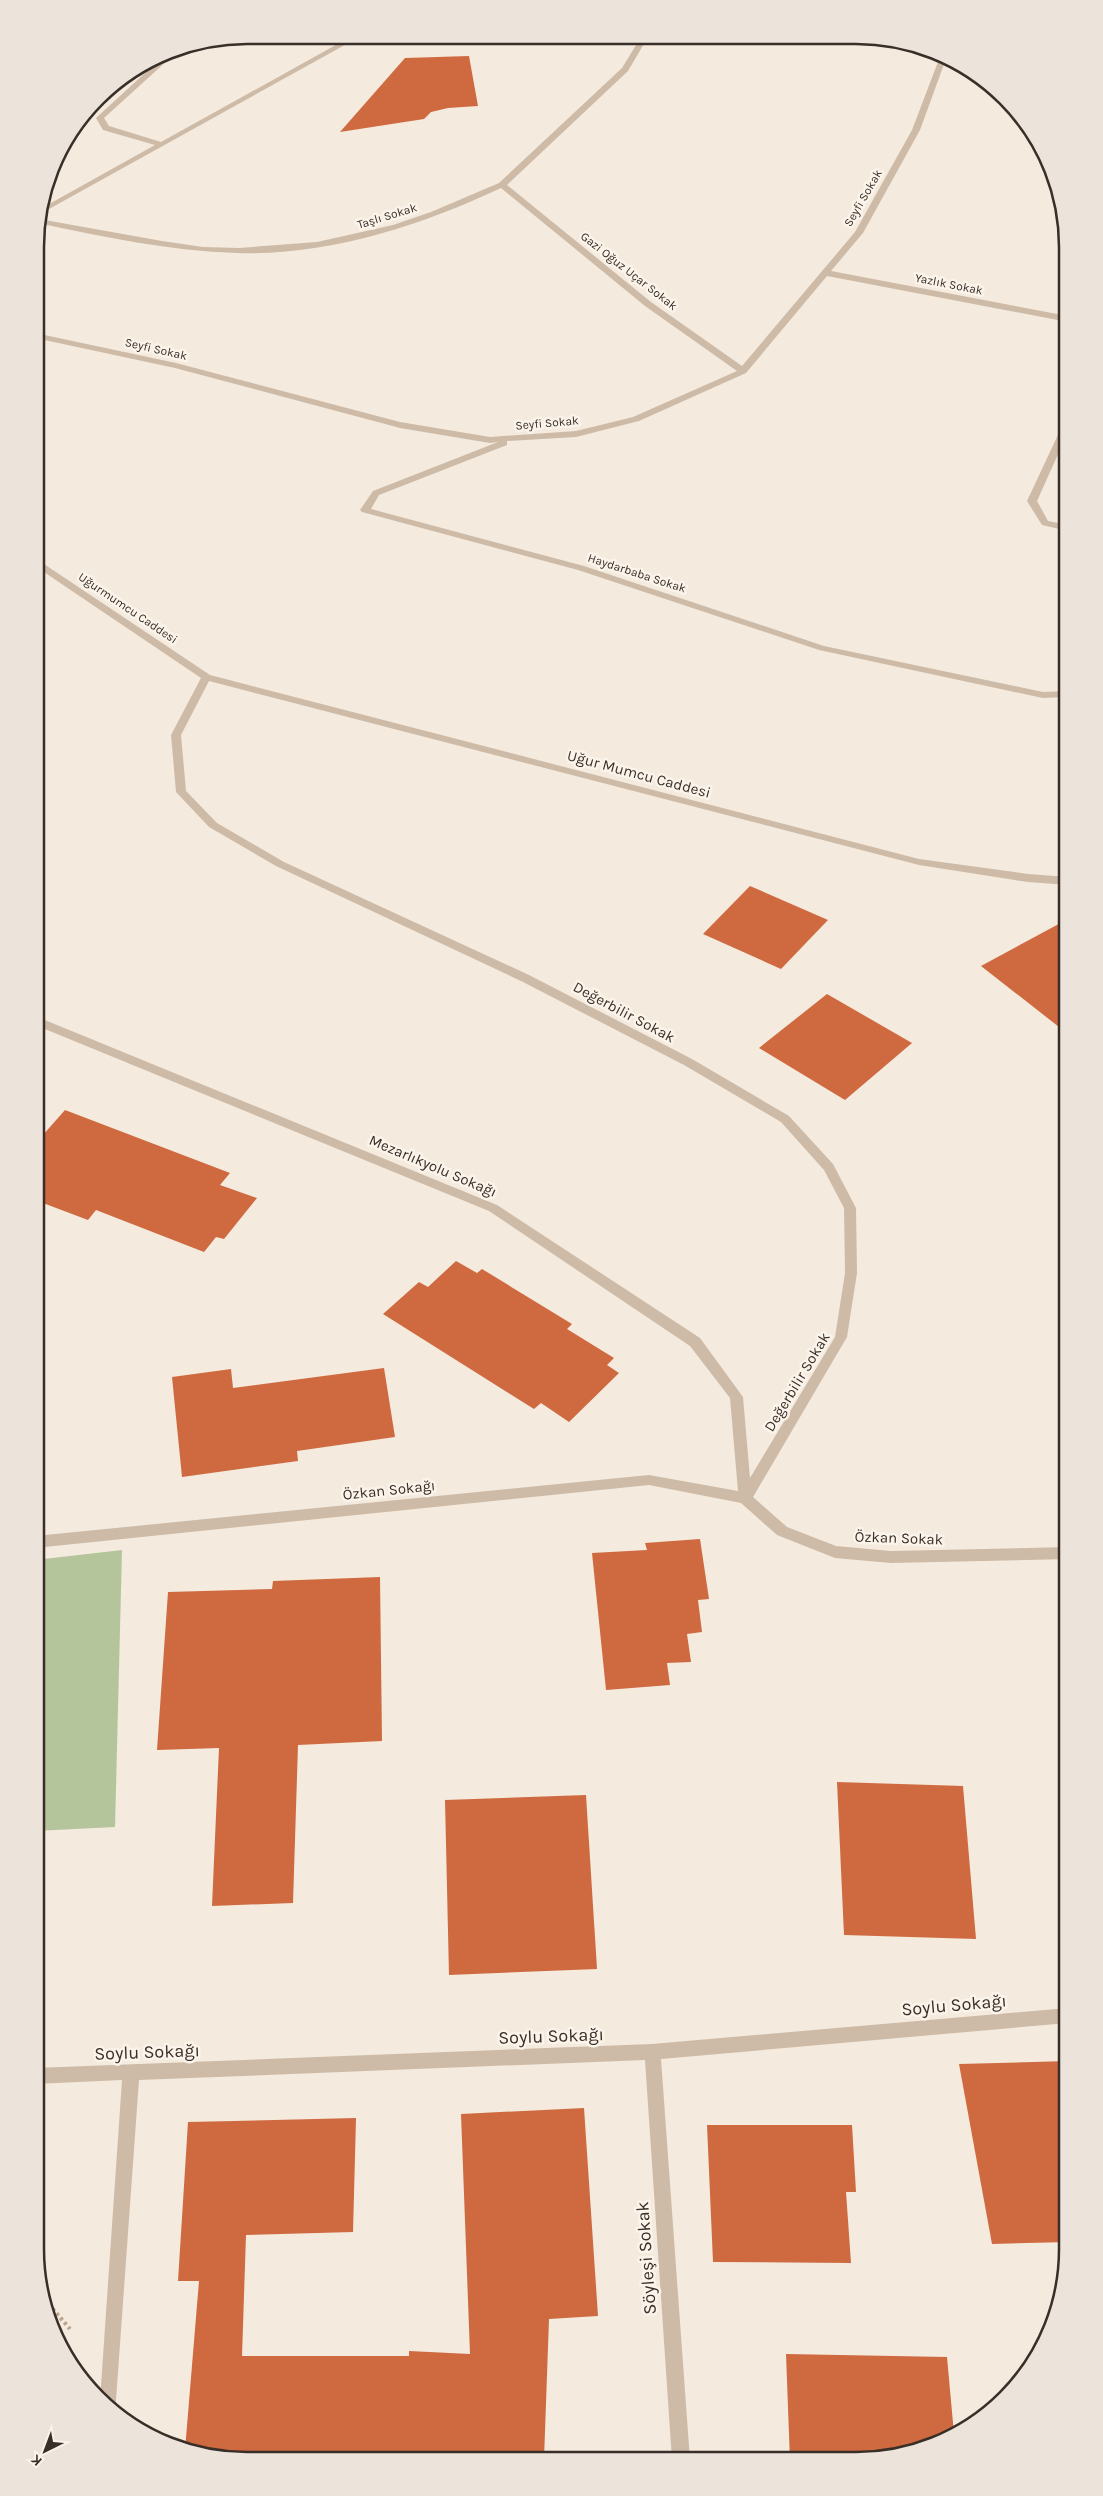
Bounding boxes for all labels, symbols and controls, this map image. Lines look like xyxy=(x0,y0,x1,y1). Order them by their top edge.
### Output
street label: Seyfi Sokak xyxy=(841,167,885,229)
street label: Taşlı Sokak xyxy=(355,200,419,232)
street label: Gazi Oğuz Uçar Sokak xyxy=(578,229,680,313)
street label: Yazlık Sokak xyxy=(914,271,984,297)
street label: Seyfi Sokak xyxy=(123,335,189,363)
street label: Seyfi Sokak xyxy=(515,413,579,433)
street label: Haydarbaba Sokak xyxy=(586,551,688,596)
street label: Uğurmumcu Caddesi xyxy=(76,570,180,646)
street label: Uğur Mumcu Caddesi xyxy=(565,746,713,802)
street label: Değerbilir Sokak xyxy=(570,978,678,1046)
street label: Mezarlıkyolu Sokağı xyxy=(366,1131,500,1201)
street label: Değerbilir Sokak xyxy=(760,1329,834,1435)
street label: Özkan Sokağı xyxy=(342,1476,436,1504)
street label: Özkan Sokak xyxy=(854,1527,944,1549)
street label: Soylu Sokağı xyxy=(900,1989,1008,2021)
street label: Soylu Sokağı xyxy=(498,2023,604,2049)
street label: Soylu Sokağı xyxy=(94,2039,200,2065)
street label: Söyleşi Sokak xyxy=(631,2201,661,2315)
north arrow xyxy=(20,2426,70,2476)
text: K xyxy=(27,2450,46,2470)

